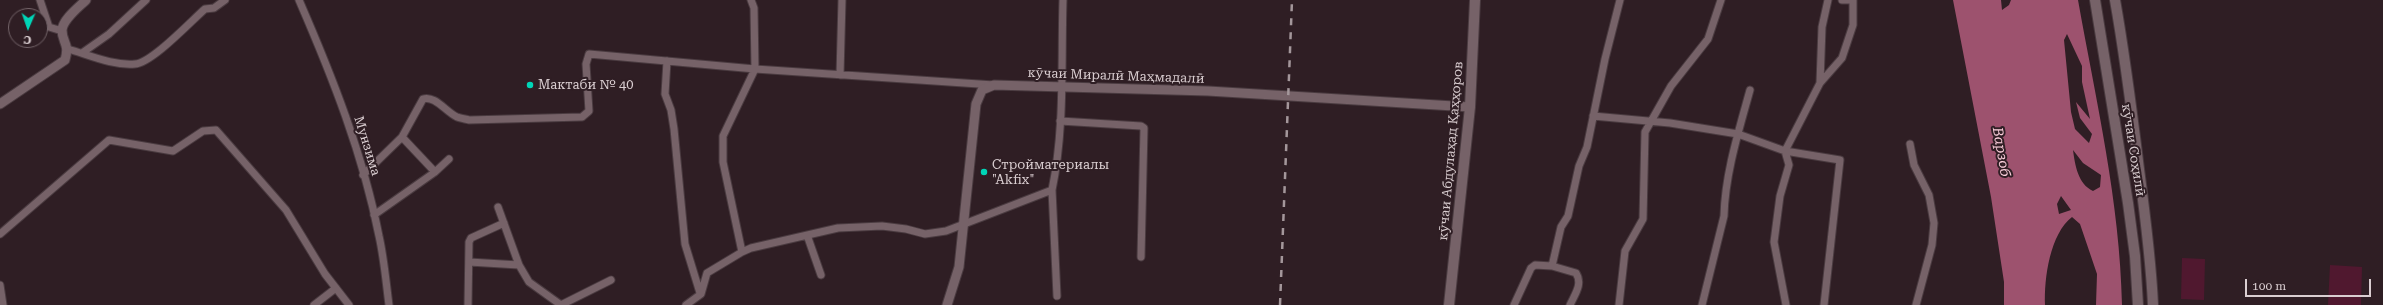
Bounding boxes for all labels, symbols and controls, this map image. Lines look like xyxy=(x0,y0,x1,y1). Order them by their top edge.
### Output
north arrow xyxy=(8,8,48,48)
text: С xyxy=(24,33,32,46)
street label: кӯчаи Абдулаҳад Қаҳҳоров xyxy=(1435,61,1467,241)
street label: кӯчаи Миралӣ Маҳмадалӣ xyxy=(1027,65,1205,87)
place label: Мактаби № 40 xyxy=(538,77,634,93)
marker: Мактаби № 40 xyxy=(525,80,535,90)
street label: кӯчаи Соҳилӣ xyxy=(2118,103,2148,197)
street label: Мунзима xyxy=(351,114,383,178)
water label: Варзоб xyxy=(1988,126,2014,178)
place label: Стройматериалы "Akfix" xyxy=(992,157,1109,188)
marker: Стройматериалы "Akfix" xyxy=(979,167,989,177)
scale bar xyxy=(2247,271,2373,297)
text: 100 m xyxy=(2252,279,2286,293)

